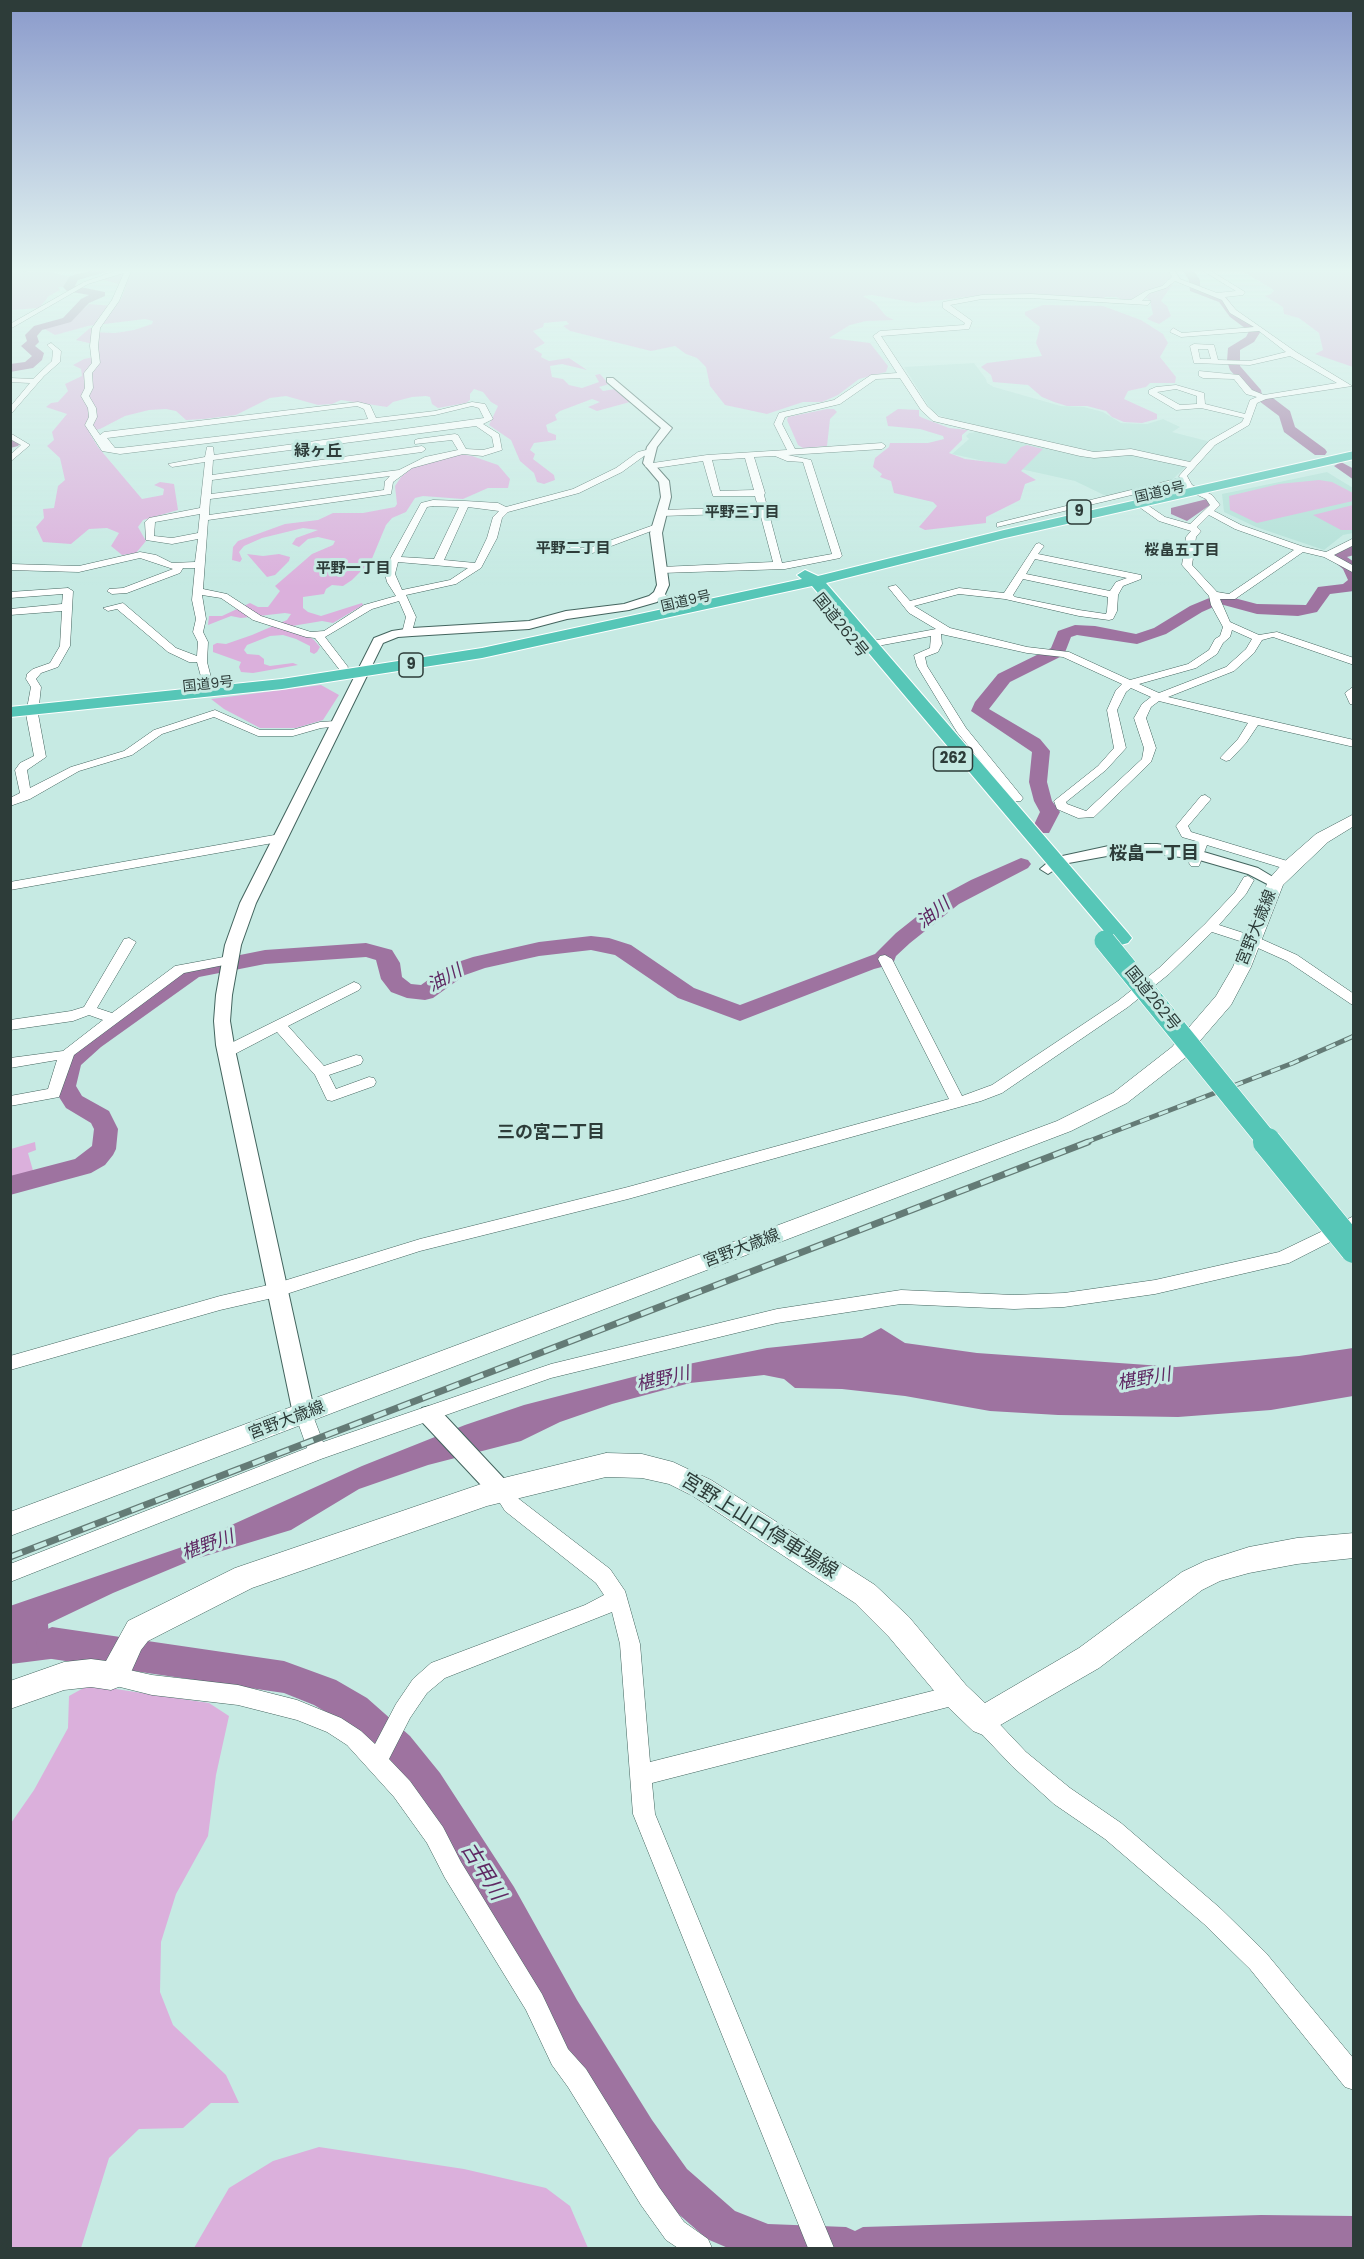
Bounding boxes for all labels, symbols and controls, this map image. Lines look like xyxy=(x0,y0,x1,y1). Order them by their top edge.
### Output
district label: 緑ヶ丘 xyxy=(294,442,342,462)
street label: 国道9号 xyxy=(1133,479,1187,507)
road number: 9 xyxy=(1067,500,1091,524)
district label: 平野三丁目 xyxy=(705,504,779,522)
district label: 平野二丁目 xyxy=(536,540,610,558)
district label: 桜畠五丁目 xyxy=(1145,542,1219,560)
district label: 平野一丁目 xyxy=(316,560,390,578)
street label: 国道9号 xyxy=(659,588,713,616)
street label: 国道262号 xyxy=(808,590,872,662)
road number: 9 xyxy=(399,653,423,677)
street label: 国道9号 xyxy=(182,674,234,696)
road number: 262 xyxy=(934,747,972,771)
district label: 桜畠一丁目 xyxy=(1109,843,1199,865)
street label: 宮野大歳線 xyxy=(1233,887,1281,969)
water label: 油川 xyxy=(913,894,955,934)
water label: 油川 xyxy=(424,961,466,997)
street label: 国道262号 xyxy=(1120,963,1184,1035)
district label: 三の宮二丁目 xyxy=(497,1122,605,1144)
street label: 宮野大歳線 xyxy=(701,1226,783,1272)
water label: 椹野川 xyxy=(634,1363,692,1397)
water label: 椹野川 xyxy=(1116,1365,1172,1395)
street label: 宮野大歳線 xyxy=(246,1398,328,1444)
street label: 宮野上山口停車場線 xyxy=(676,1469,842,1585)
water label: 椹野川 xyxy=(179,1527,237,1565)
water label: 古甲川 xyxy=(455,1839,509,1905)

